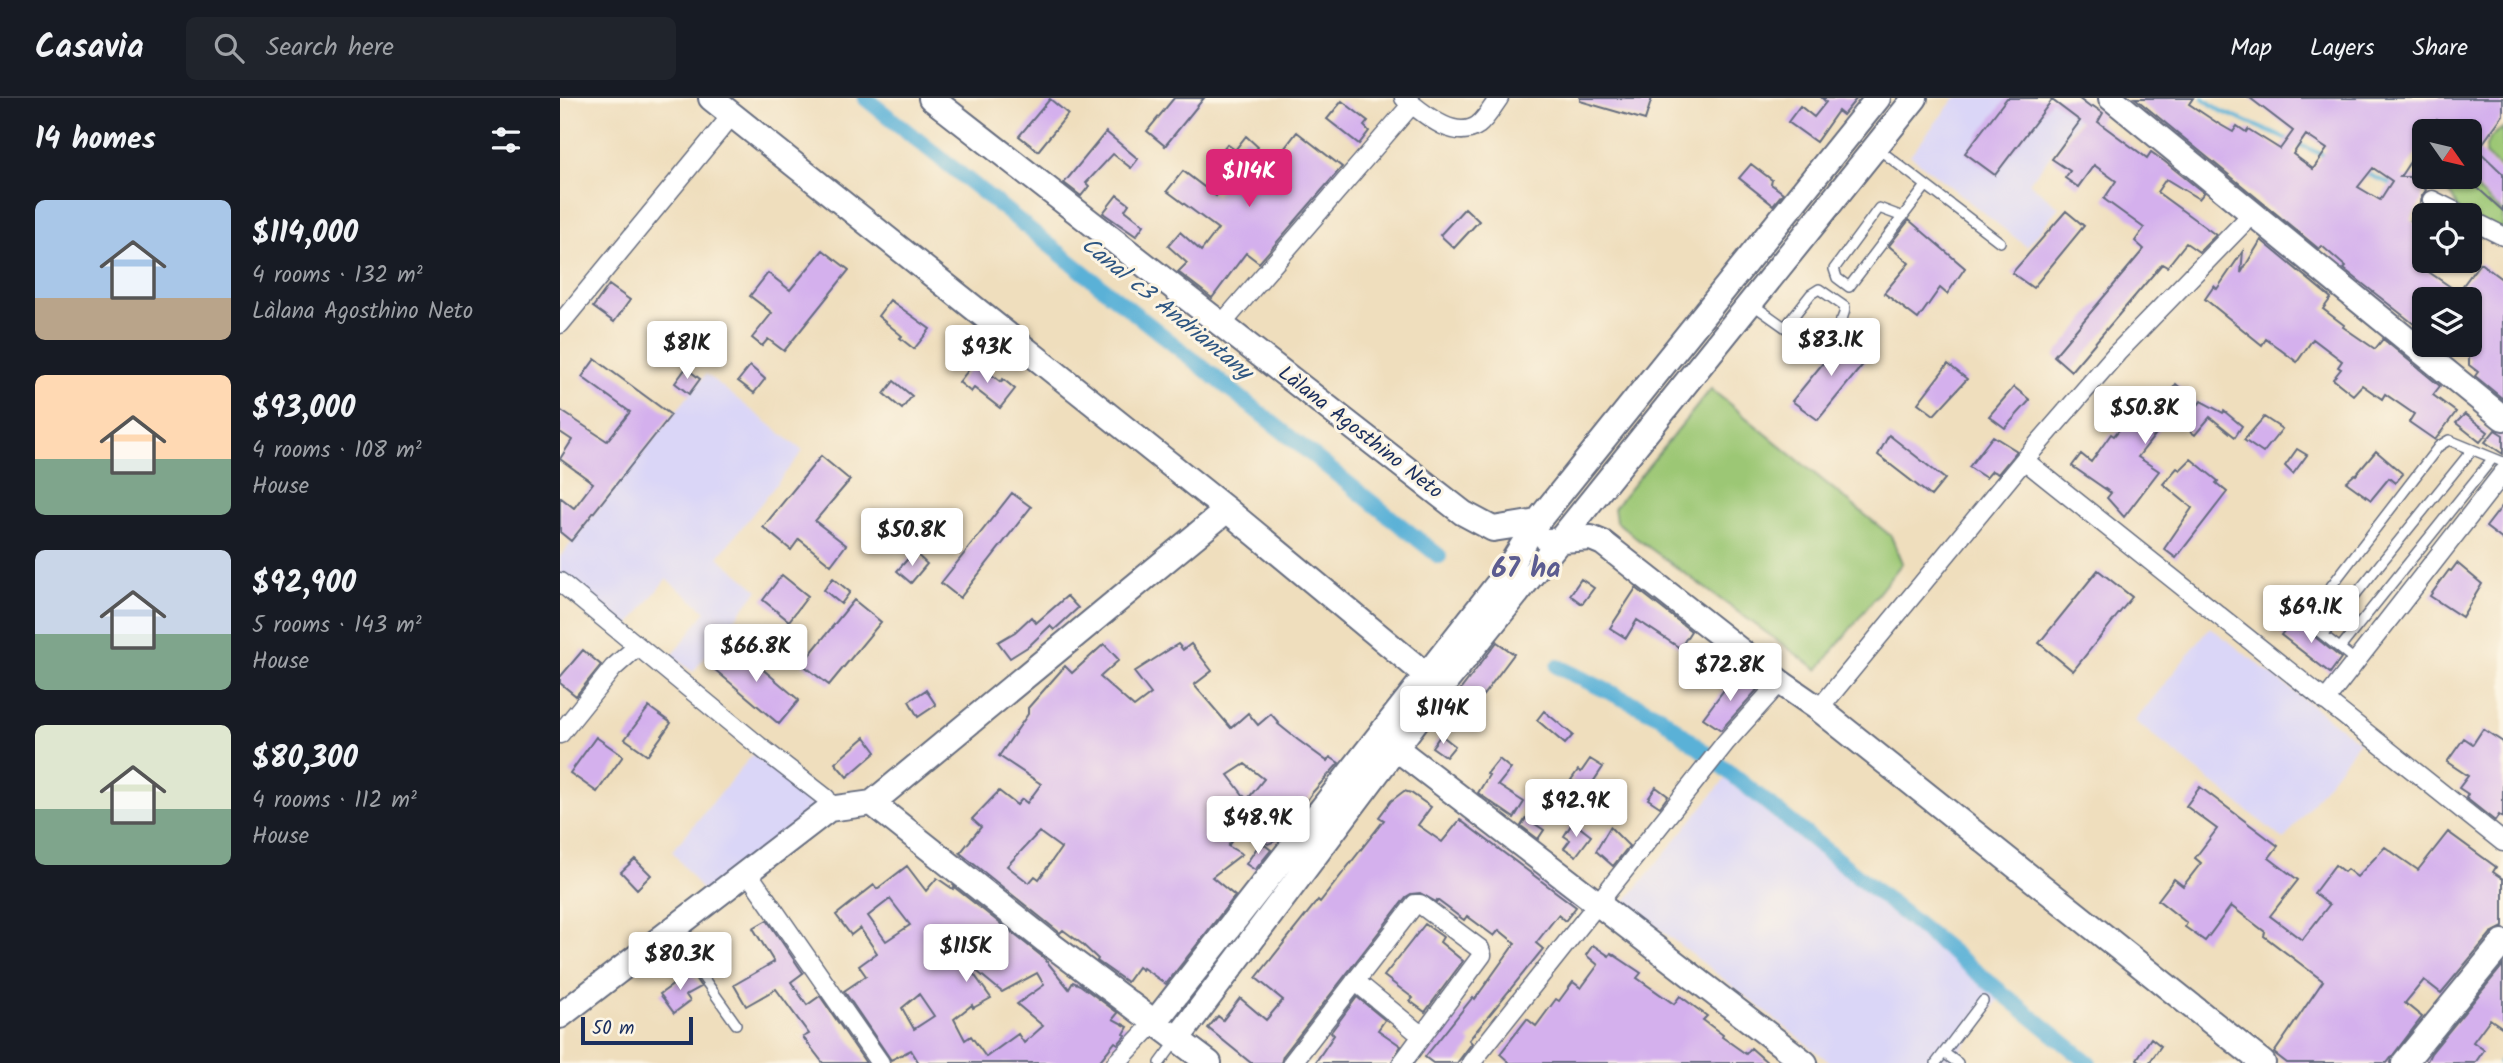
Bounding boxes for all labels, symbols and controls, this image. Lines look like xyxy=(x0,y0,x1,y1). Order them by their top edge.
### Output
search box xyxy=(186,17,676,80)
text: Casavia xyxy=(35,22,144,75)
text: Search here xyxy=(266,27,394,69)
icon: search xyxy=(210,29,248,67)
text: Map xyxy=(2230,29,2272,68)
text: Layers xyxy=(2310,29,2374,68)
text: Share xyxy=(2412,29,2468,68)
text: 14 homes xyxy=(35,116,156,164)
north arrow xyxy=(2412,119,2482,189)
map controls xyxy=(2412,119,2482,357)
icon: filters xyxy=(487,121,525,159)
pin: $114K xyxy=(1200,150,1298,209)
text: $114K xyxy=(1222,154,1276,190)
button: locate xyxy=(2412,203,2482,273)
text: $114,000 xyxy=(252,210,358,258)
icon: home xyxy=(91,228,175,312)
water label: Canal c3 Andriantany xyxy=(1072,228,1262,392)
text: 4 rooms · 132 m² xyxy=(252,258,423,294)
button: layers xyxy=(2412,287,2482,357)
text: Làlana Agosthino Neto xyxy=(252,294,473,330)
pin: $83.1K xyxy=(1774,318,1888,378)
pin: $81K xyxy=(646,322,728,381)
text: $83.1K xyxy=(1798,323,1864,359)
text: $81K xyxy=(663,326,711,362)
pin: $93K xyxy=(946,326,1028,385)
text: $93K xyxy=(961,330,1013,366)
street label: Làlana Agosthino Neto xyxy=(1270,358,1450,508)
text: $93,000 xyxy=(252,385,355,433)
pin: $50.8K xyxy=(2088,386,2202,446)
text: $50.8K xyxy=(2110,391,2180,427)
icon: home xyxy=(91,403,175,487)
text: 4 rooms · 108 m² xyxy=(252,433,422,469)
text: House xyxy=(252,469,309,505)
pin: $50.8K xyxy=(855,508,969,568)
text: $50.8K xyxy=(877,513,947,549)
district label: 67 ha xyxy=(1491,547,1561,592)
text: $92,900 xyxy=(252,560,356,608)
icon: home xyxy=(91,578,175,662)
pin: $69.1K xyxy=(2254,586,2368,645)
text: $69.1K xyxy=(2279,590,2343,626)
text: 5 rooms · 143 m² xyxy=(252,608,422,644)
pin: $66.8K xyxy=(699,624,813,684)
text: $66.8K xyxy=(720,629,792,665)
text: House xyxy=(252,644,309,680)
pin: $72.8K xyxy=(1673,644,1787,703)
text: $72.8K xyxy=(1695,648,1765,684)
pin: $114K xyxy=(1394,686,1492,746)
text: $114K xyxy=(1416,691,1470,727)
text: $80,300 xyxy=(252,735,358,783)
icon: home xyxy=(91,753,175,837)
pin: $92.9K xyxy=(1519,780,1633,839)
text: 4 rooms · 112 m² xyxy=(252,783,417,819)
text: $92.9K xyxy=(1541,784,1611,820)
pin: $48.9K xyxy=(1201,796,1315,856)
text: $48.9K xyxy=(1223,801,1293,837)
text: House xyxy=(252,819,309,855)
pin: $115K xyxy=(917,924,1015,984)
text: $115K xyxy=(940,929,993,965)
pin: $80.3K xyxy=(623,932,737,992)
text: $80.3K xyxy=(645,937,715,973)
scale bar xyxy=(581,1014,693,1046)
text: 50 m xyxy=(592,1014,634,1044)

